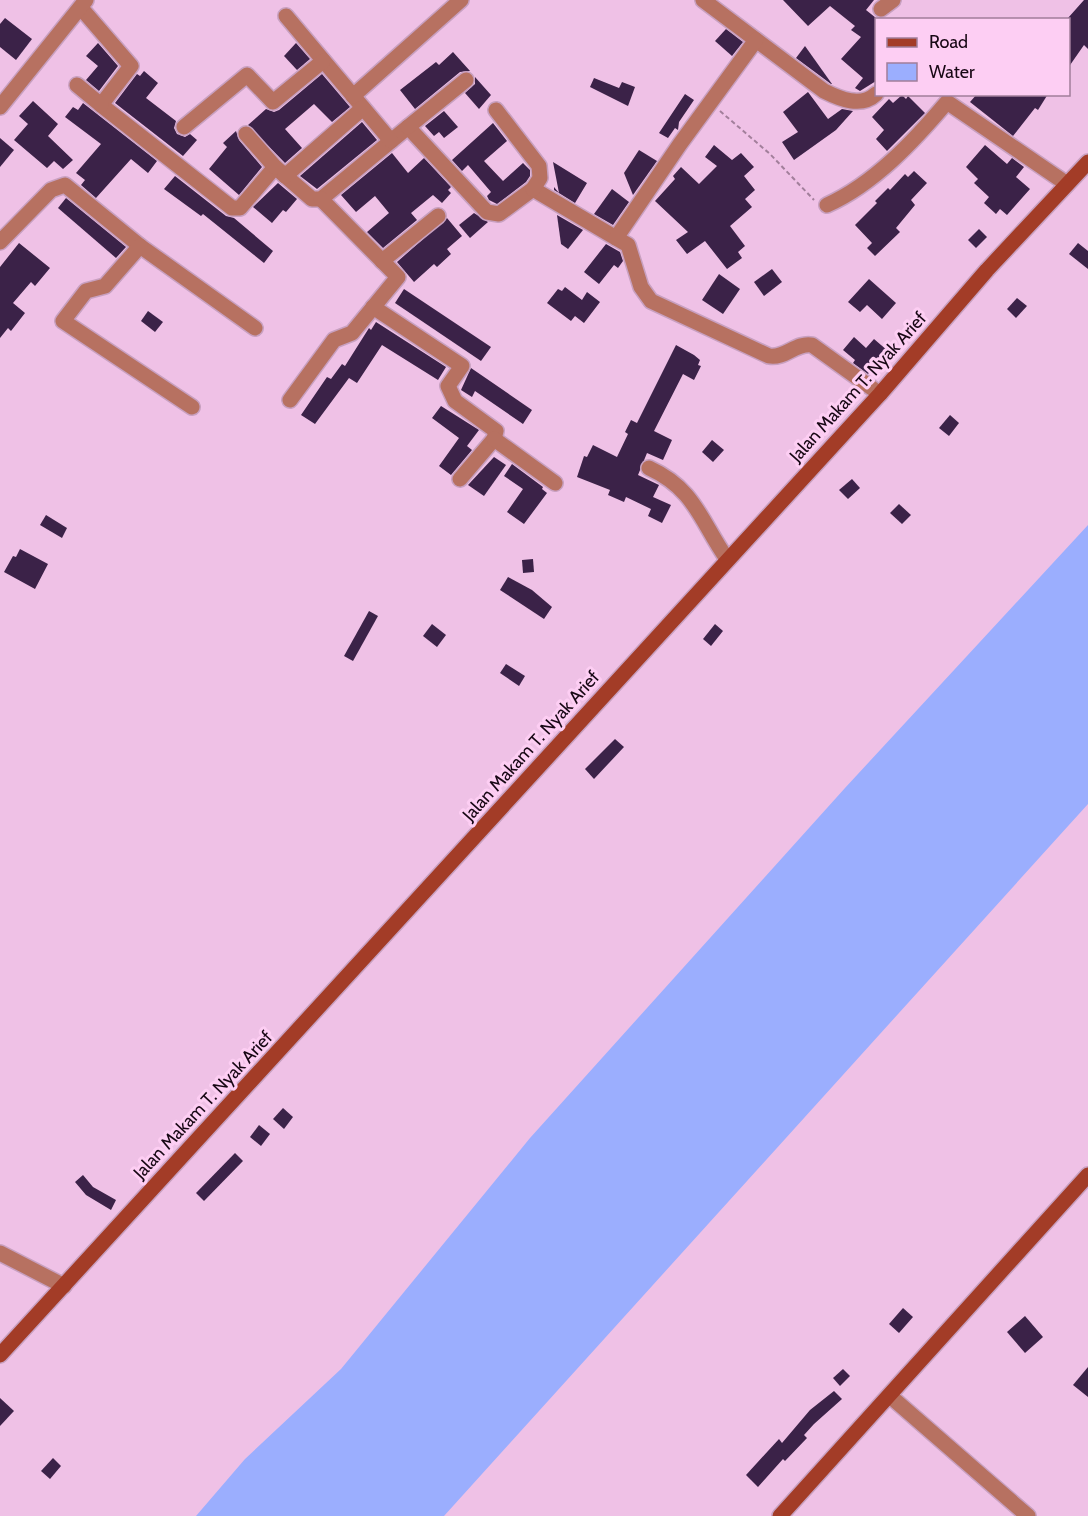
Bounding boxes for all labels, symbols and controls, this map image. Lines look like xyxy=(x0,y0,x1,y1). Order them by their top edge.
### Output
legend xyxy=(875,18,1070,96)
text: Road xyxy=(929,31,968,53)
text: Water xyxy=(929,61,975,83)
street label: Jalan Makam T. Nyak Arief xyxy=(784,307,931,467)
street label: Jalan Makam T. Nyak Arief xyxy=(457,666,604,826)
street label: Jalan Makam T. Nyak Arief xyxy=(128,1026,277,1184)

